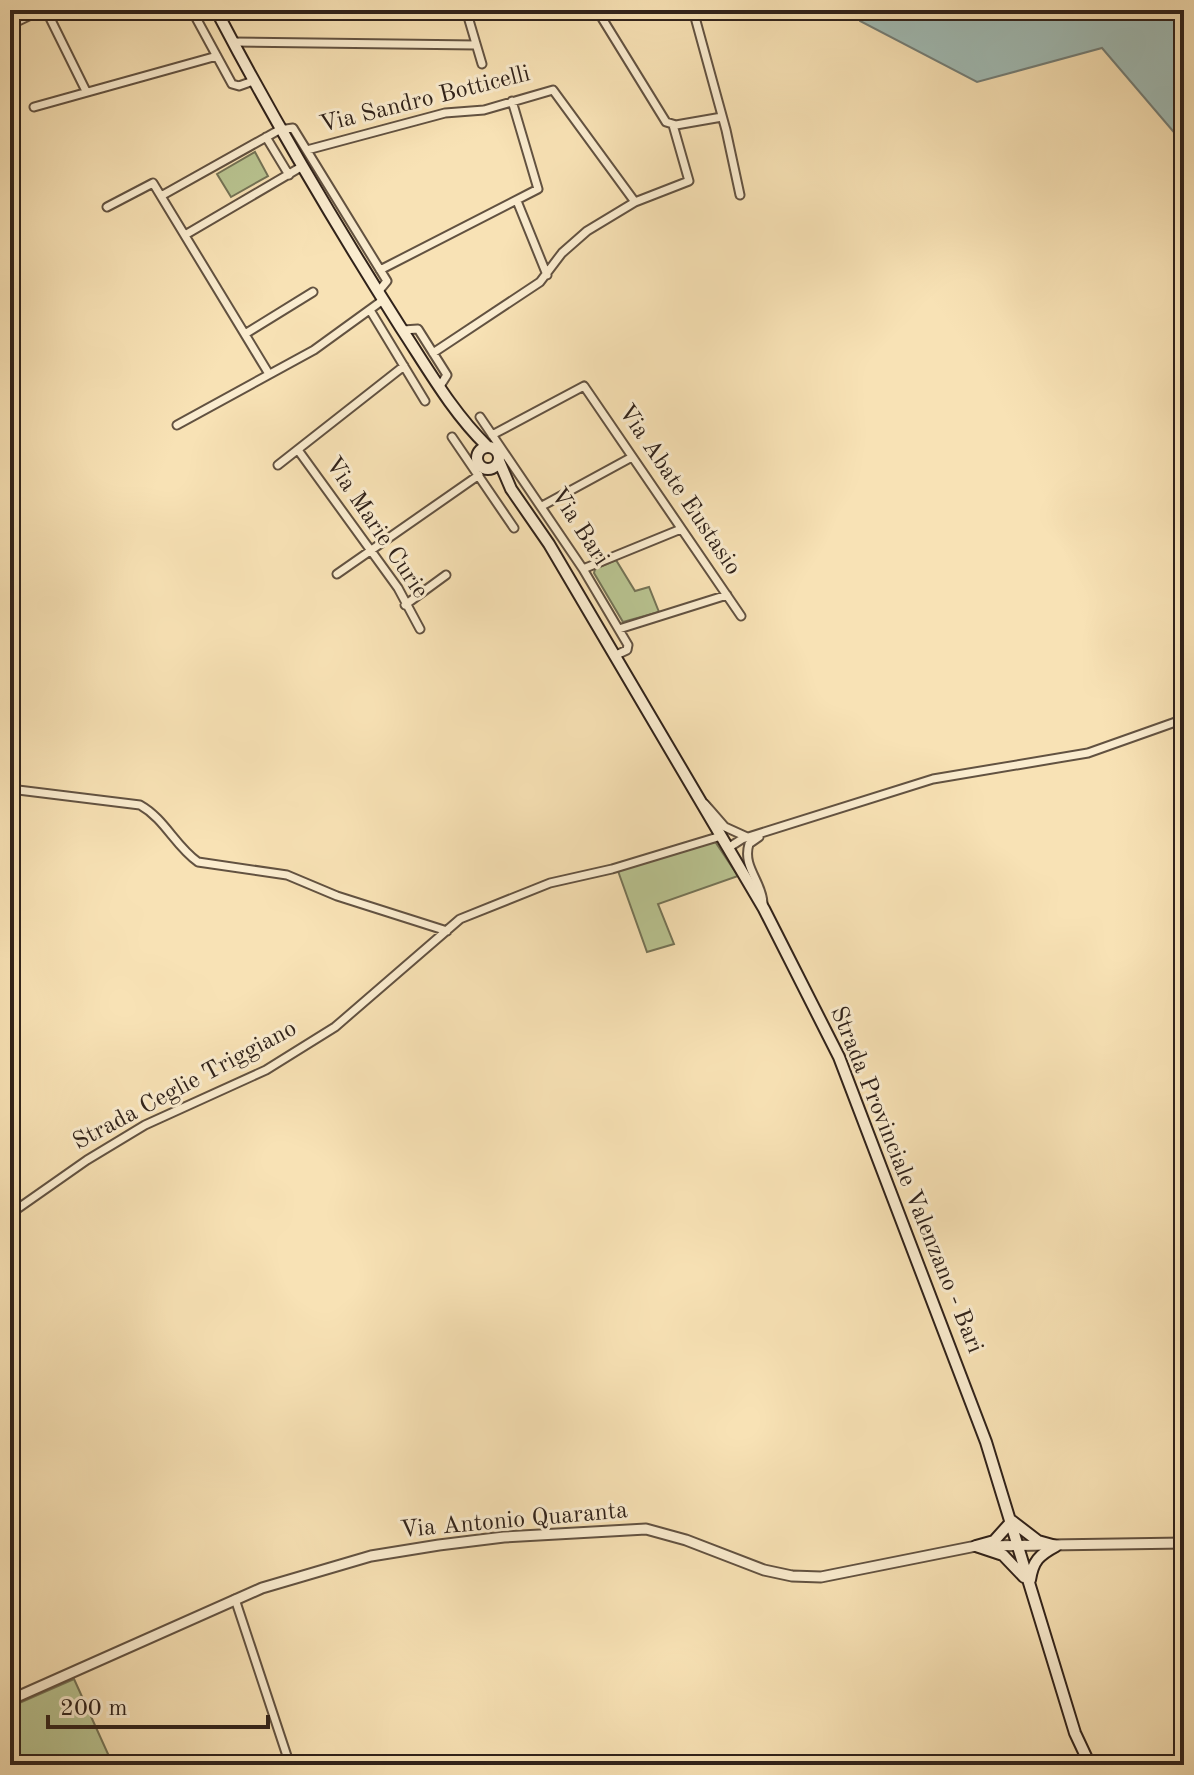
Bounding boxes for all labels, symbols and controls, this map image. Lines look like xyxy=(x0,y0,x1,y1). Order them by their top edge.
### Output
street label: Via Sandro Botticelli xyxy=(317,62,533,138)
street label: Via Abate Eustasio xyxy=(613,400,745,580)
street label: Via Marie Curie xyxy=(320,453,432,603)
street label: Via Bari xyxy=(545,484,613,570)
street label: Strada Provinciale Valenzano - Bari xyxy=(825,1003,987,1357)
street label: Strada Ceglie Triggiano xyxy=(69,1017,301,1155)
street label: Via Antonio Quaranta xyxy=(399,1499,629,1543)
scale bar xyxy=(48,1679,268,1729)
text: 200 m xyxy=(60,1697,128,1721)

